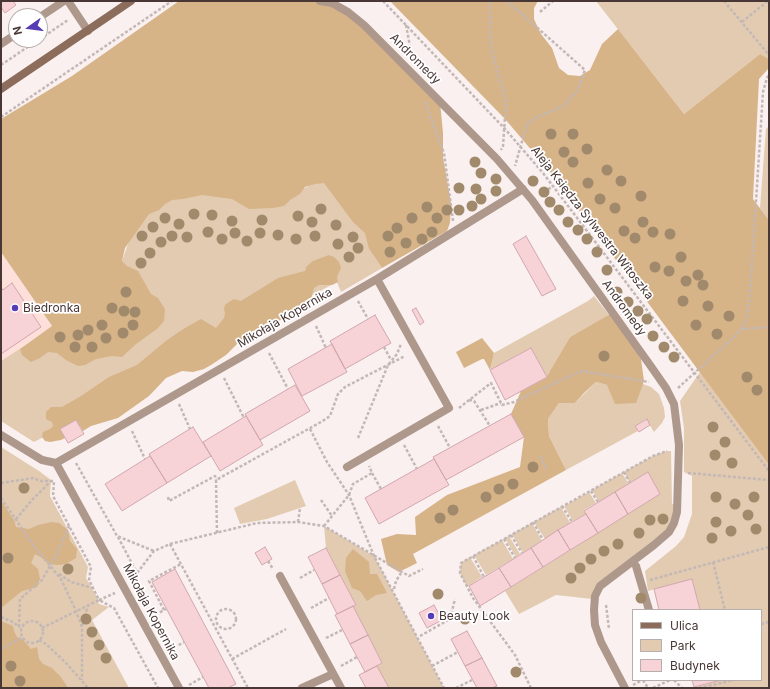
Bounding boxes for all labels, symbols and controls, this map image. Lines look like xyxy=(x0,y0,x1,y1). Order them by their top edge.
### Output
north arrow xyxy=(8,8,48,48)
text: N xyxy=(10,25,25,36)
street label: Andromedy xyxy=(387,31,443,87)
street label: Aleja Księdza Sylwestra Witoszka xyxy=(528,144,656,302)
street label: Andromedy xyxy=(599,277,649,339)
street label: Mikołaja Kopernika xyxy=(235,285,335,351)
place label: Biedronka xyxy=(23,301,80,315)
marker: Biedronka xyxy=(10,303,20,313)
street label: Mikołaja Kopernika xyxy=(120,561,182,663)
place label: Beauty Look xyxy=(439,609,510,623)
legend xyxy=(632,609,762,681)
marker: Beauty Look xyxy=(426,611,436,621)
text: Ulica xyxy=(670,618,698,633)
text: Park xyxy=(670,638,696,653)
text: Budynek xyxy=(670,658,720,673)

